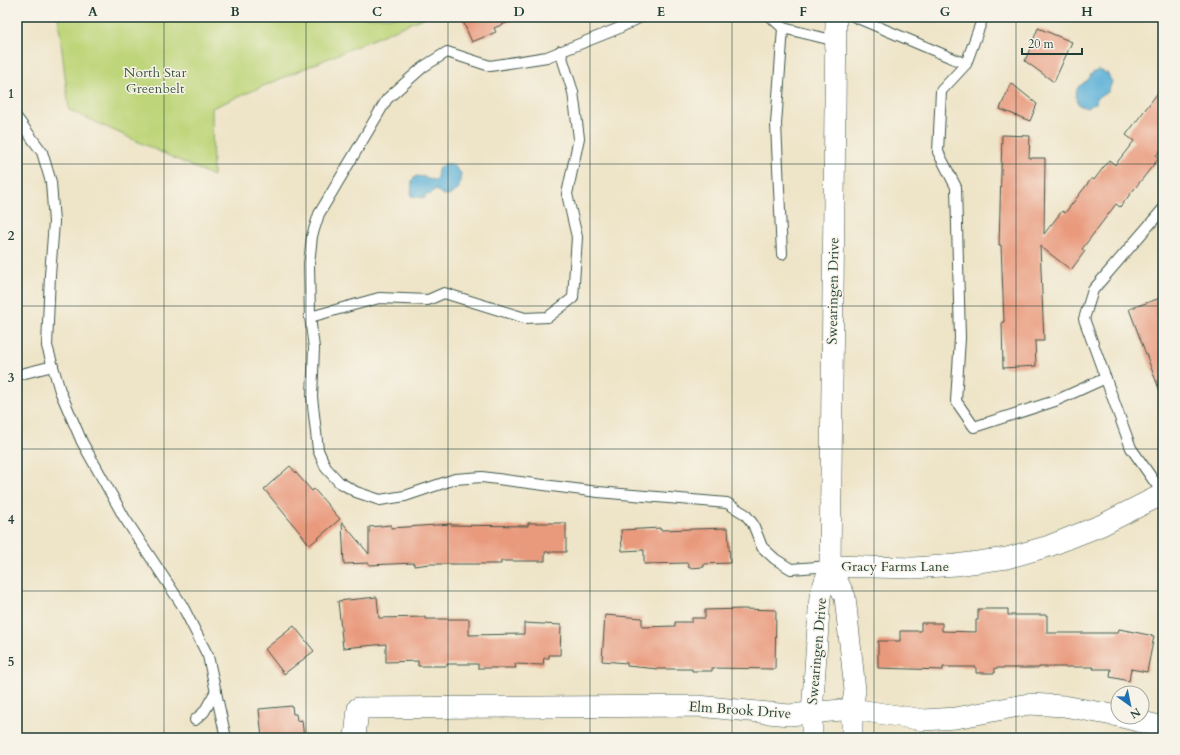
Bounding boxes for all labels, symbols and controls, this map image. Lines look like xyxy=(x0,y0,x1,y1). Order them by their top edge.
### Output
text: A xyxy=(88,3,98,21)
text: B xyxy=(230,3,240,21)
text: C xyxy=(372,3,382,21)
text: D xyxy=(513,3,525,21)
text: E xyxy=(657,3,665,21)
text: F xyxy=(799,3,807,21)
text: G xyxy=(940,3,951,21)
text: H xyxy=(1081,3,1093,21)
scale bar xyxy=(1022,30,1082,56)
text: 20 m xyxy=(1028,36,1055,52)
park label: North Star Greenbelt xyxy=(123,63,187,98)
text: 1 xyxy=(8,85,14,103)
text: 2 xyxy=(8,227,15,245)
street label: Swearingen Drive xyxy=(823,237,843,345)
text: 3 xyxy=(8,369,15,387)
text: 4 xyxy=(8,511,15,529)
street label: Gracy Farms Lane xyxy=(841,557,949,576)
street label: Swearingen Drive xyxy=(803,597,831,705)
text: 5 xyxy=(8,653,14,671)
north arrow xyxy=(1110,685,1150,725)
street label: Elm Brook Drive xyxy=(688,697,792,723)
text: N xyxy=(1127,704,1143,722)

